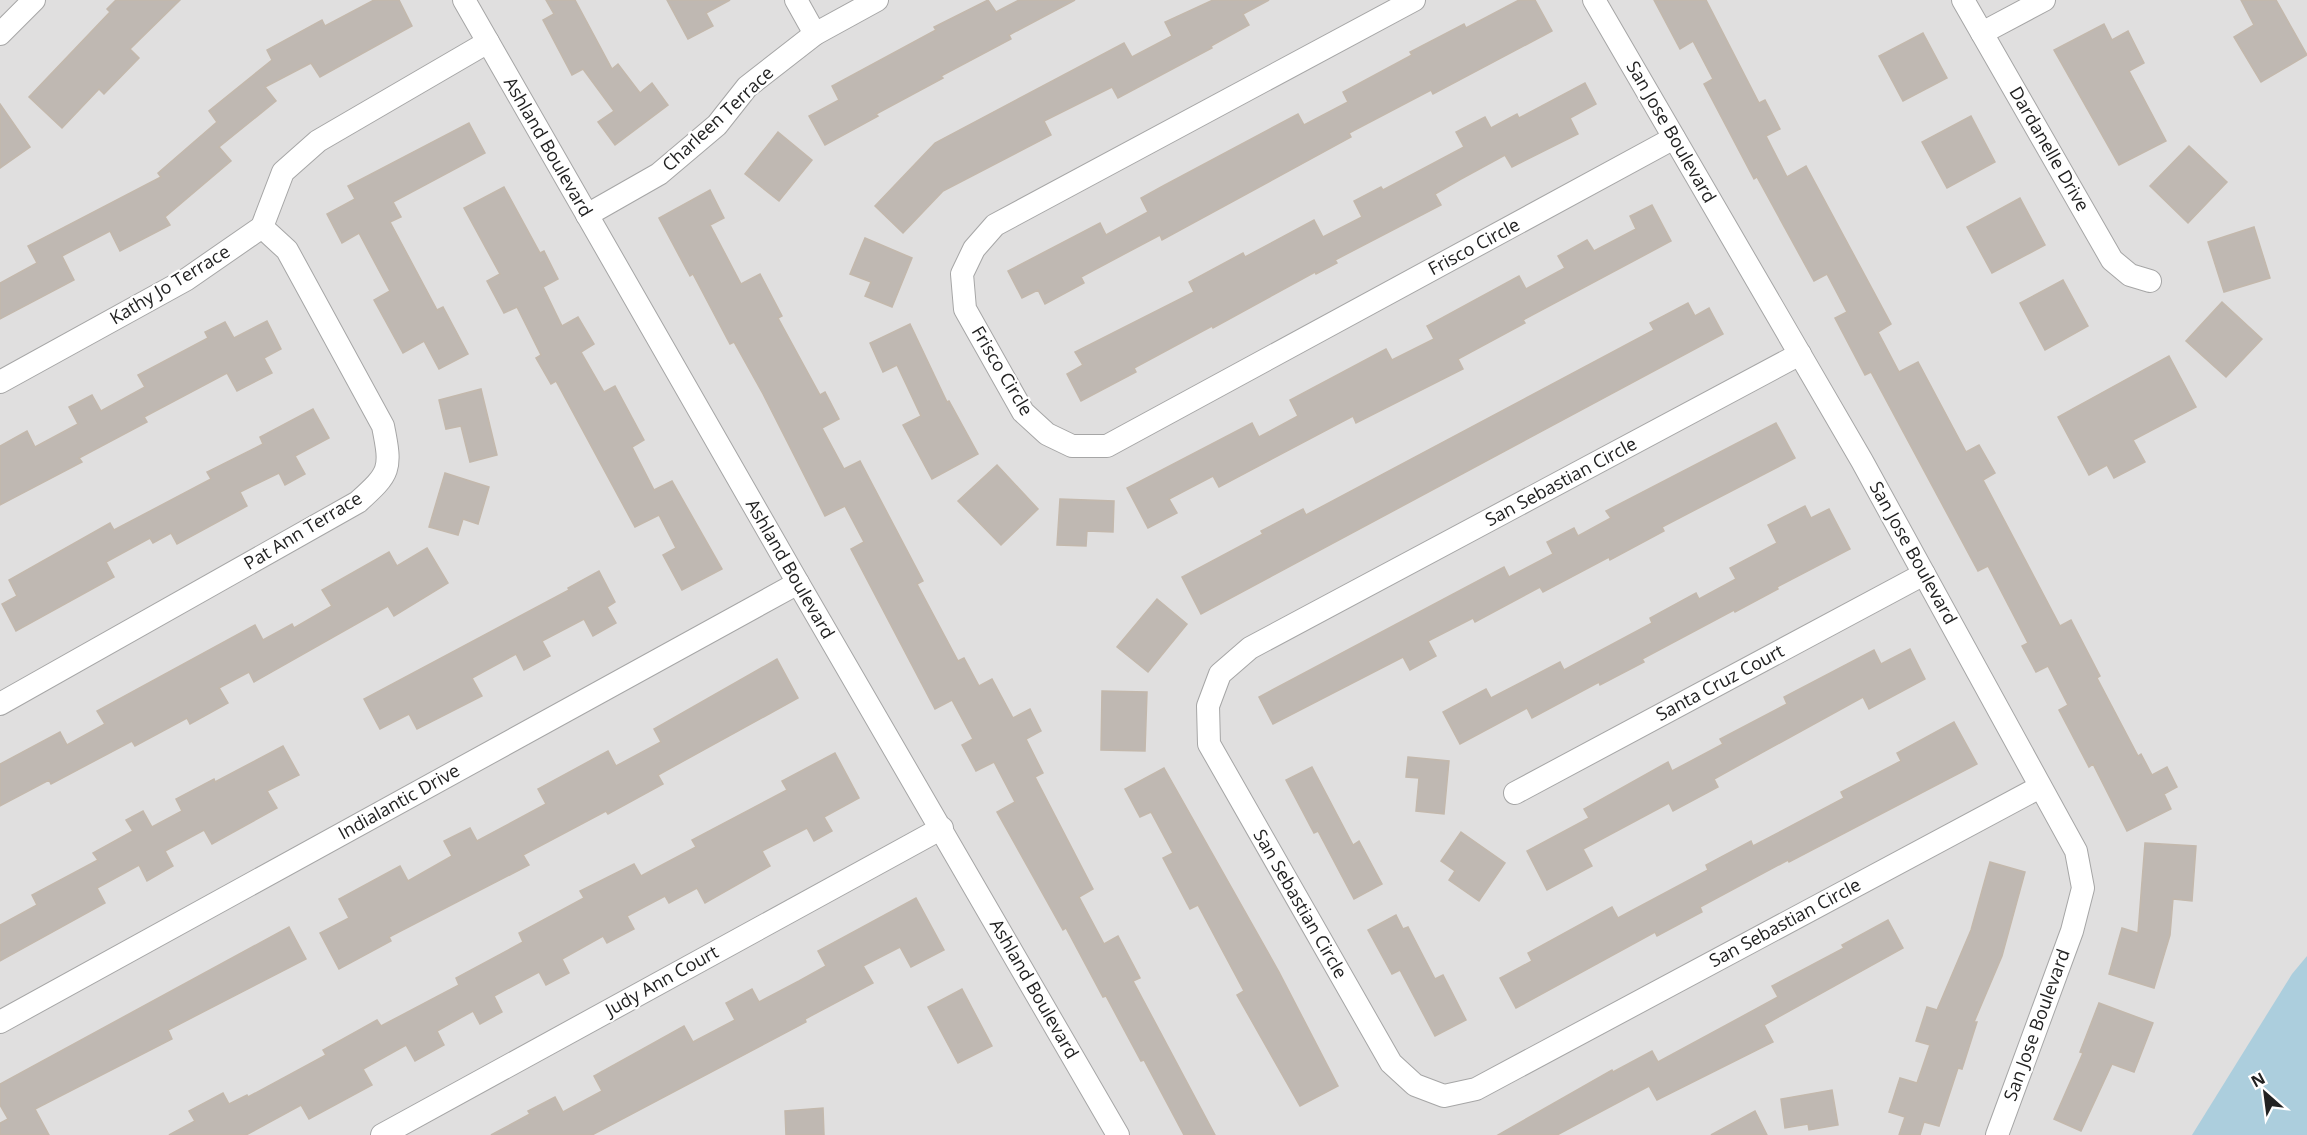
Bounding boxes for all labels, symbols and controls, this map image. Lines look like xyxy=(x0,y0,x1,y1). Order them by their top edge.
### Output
street label: San Jose Boulevard xyxy=(1621,56,1722,207)
street label: Charleen Terrace xyxy=(657,60,778,176)
street label: Ashland Boulevard xyxy=(499,72,599,221)
street label: Dardanelle Drive xyxy=(2004,82,2095,215)
street label: Frisco Circle xyxy=(1424,212,1523,280)
street label: Kathy Jo Terrace xyxy=(105,239,234,329)
street label: Frisco Circle xyxy=(967,321,1039,420)
street label: San Sebastian Circle xyxy=(1481,431,1640,531)
street label: San Jose Boulevard xyxy=(1865,477,1963,628)
street label: Pat Ann Terrace xyxy=(239,485,366,575)
street label: Ashland Boulevard xyxy=(741,494,841,643)
street label: Santa Cruz Court xyxy=(1651,638,1788,726)
street label: Indialantic Drive xyxy=(333,758,464,844)
street label: San Sebastian Circle xyxy=(1248,825,1353,982)
street label: San Sebastian Circle xyxy=(1705,872,1864,972)
street label: Ashland Boulevard xyxy=(985,914,1085,1063)
street label: Judy Ann Court xyxy=(599,939,722,1022)
street label: San Jose Boulevard xyxy=(1997,945,2075,1104)
north arrow xyxy=(2235,1063,2295,1123)
text: N xyxy=(2247,1067,2269,1093)

